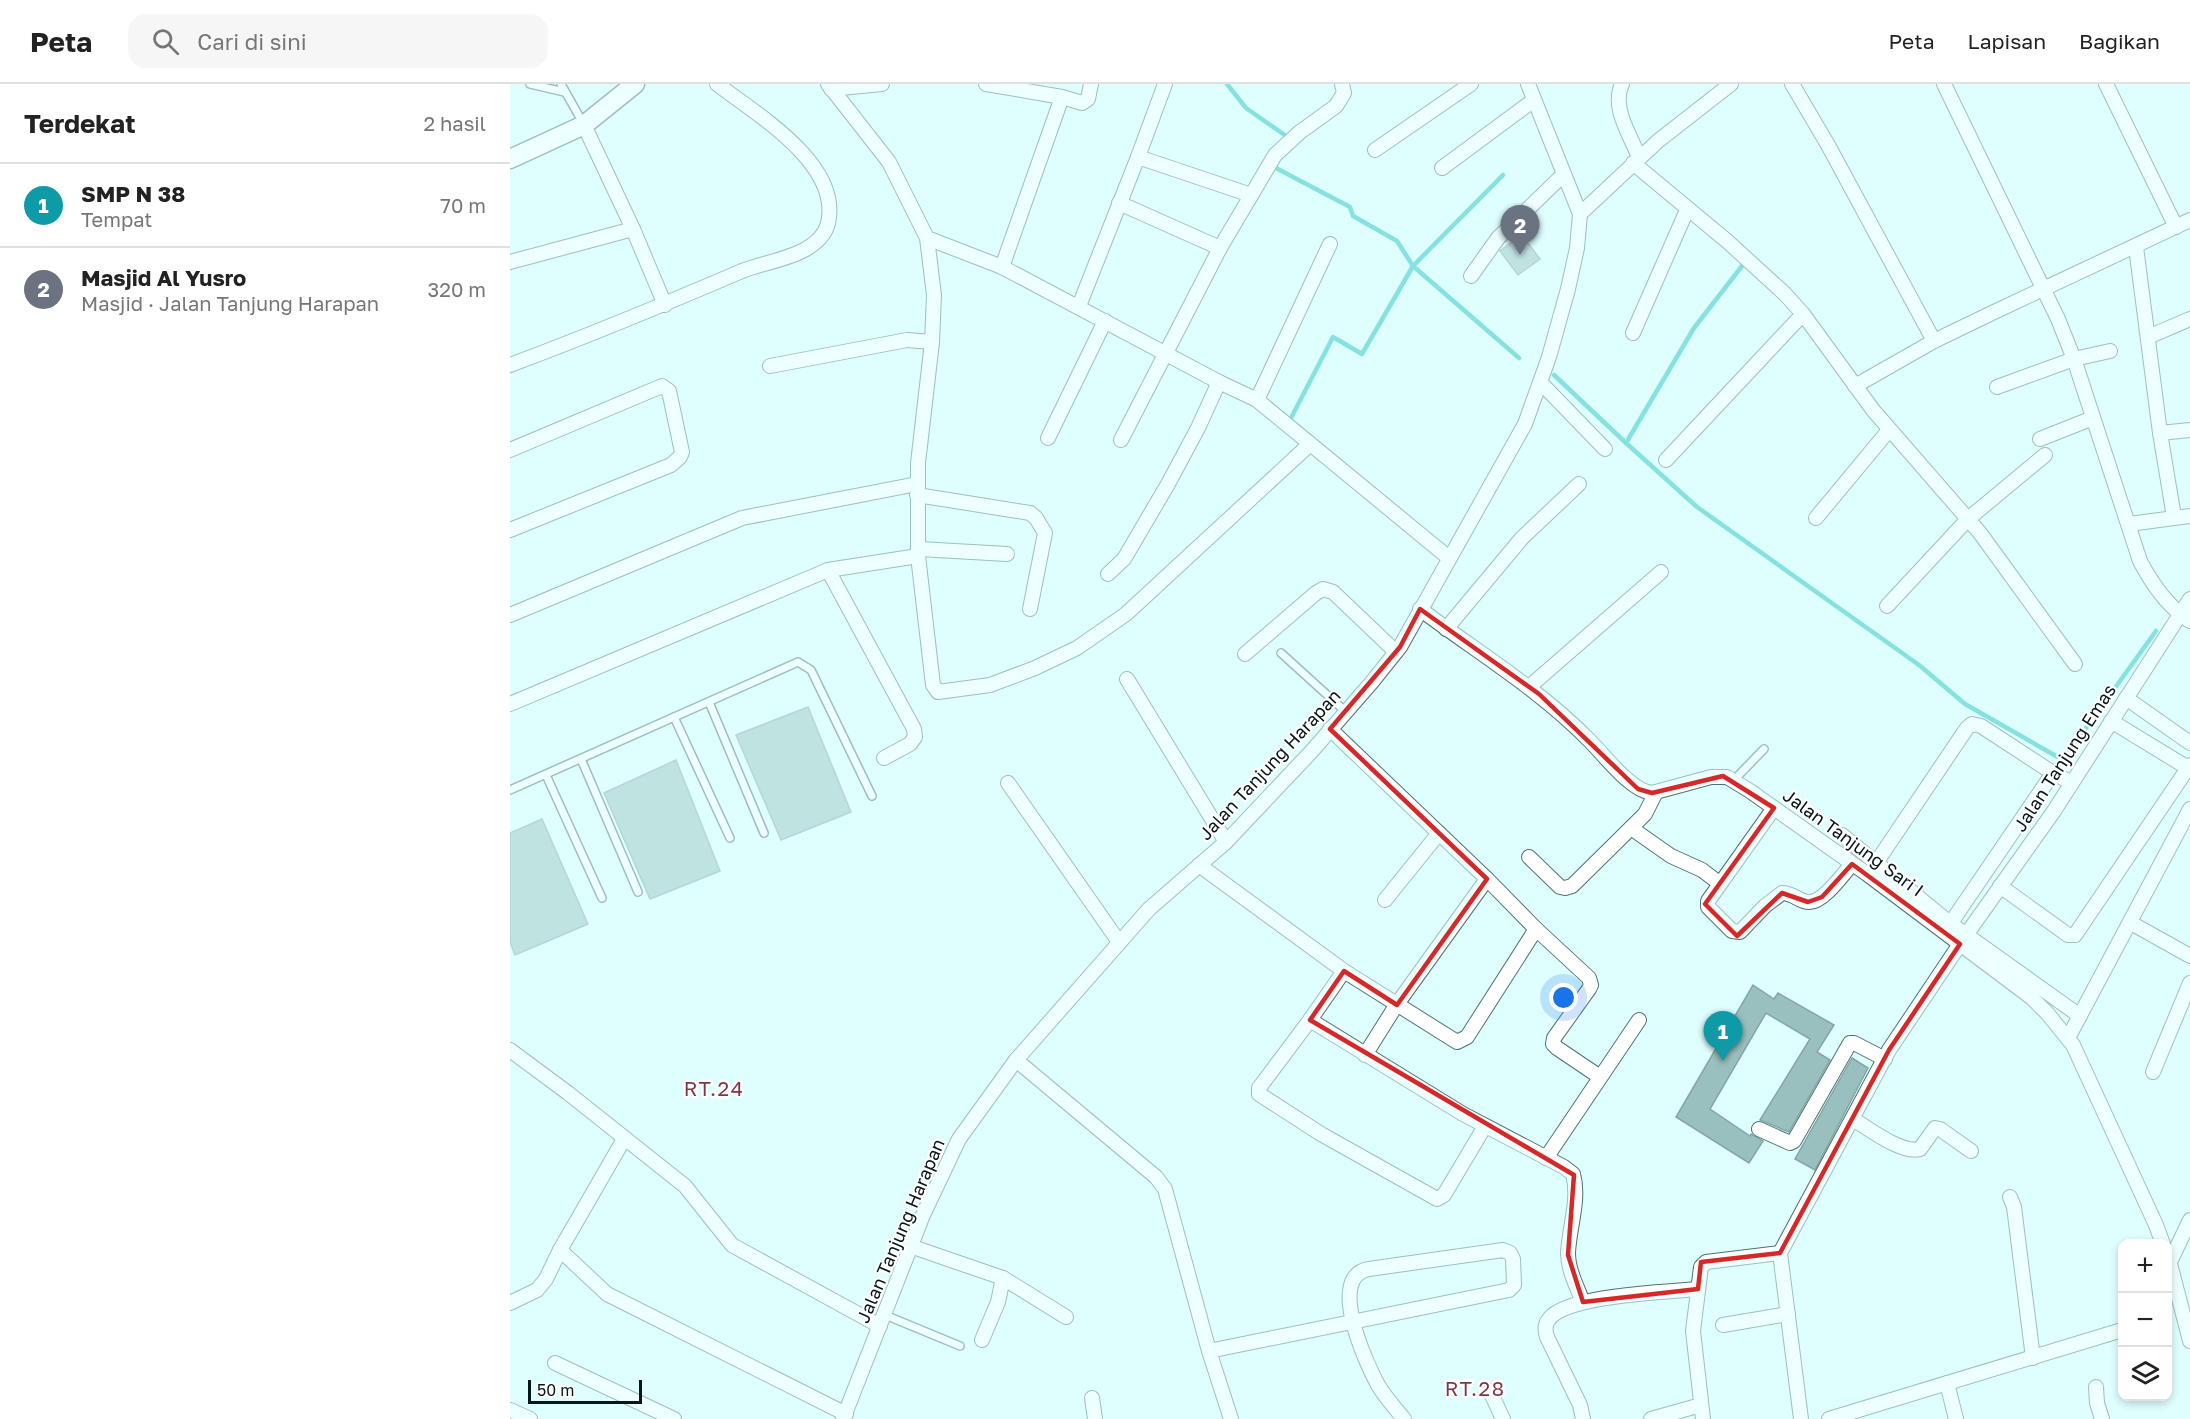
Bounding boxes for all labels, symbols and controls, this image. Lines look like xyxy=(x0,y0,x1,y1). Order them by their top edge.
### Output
search box xyxy=(128,14,548,68)
text: Peta xyxy=(30,25,92,58)
icon: search xyxy=(149,25,182,58)
text: Cari di sini xyxy=(197,28,307,55)
text: Peta xyxy=(1889,28,1935,54)
text: Lapisan xyxy=(1968,28,2046,54)
text: Bagikan xyxy=(2079,28,2160,54)
text: Terdekat xyxy=(24,108,136,139)
text: 2 hasil xyxy=(423,111,486,135)
text: SMP N 38 xyxy=(81,180,185,207)
text: 1 xyxy=(38,193,49,217)
text: 70 m xyxy=(440,193,486,217)
pin: 2 xyxy=(1500,206,1540,255)
text: Tempat xyxy=(81,207,152,231)
text: Masjid Al Yusro xyxy=(81,264,246,291)
text: 2 xyxy=(37,277,50,301)
text: 320 m xyxy=(428,277,486,301)
text: Masjid · Jalan Tanjung Harapan xyxy=(81,291,379,315)
street label: Jalan Tanjung Emas xyxy=(2008,680,2120,835)
street label: Jalan Tanjung Harapan xyxy=(1194,684,1345,844)
street label: Jalan Tanjung Sari I xyxy=(1779,784,1928,901)
your location xyxy=(1549,983,1578,1012)
pin: 1 xyxy=(1704,1012,1742,1061)
district label: RT.24 xyxy=(684,1076,744,1100)
street label: Jalan Tanjung Harapan xyxy=(851,1135,949,1326)
map controls xyxy=(2118,1239,2172,1401)
button: + xyxy=(2118,1239,2172,1293)
button: − xyxy=(2118,1293,2172,1347)
button: layers xyxy=(2118,1347,2172,1401)
district label: RT.28 xyxy=(1445,1376,1505,1400)
scale bar xyxy=(528,1377,642,1404)
text: 50 m xyxy=(537,1380,574,1400)

